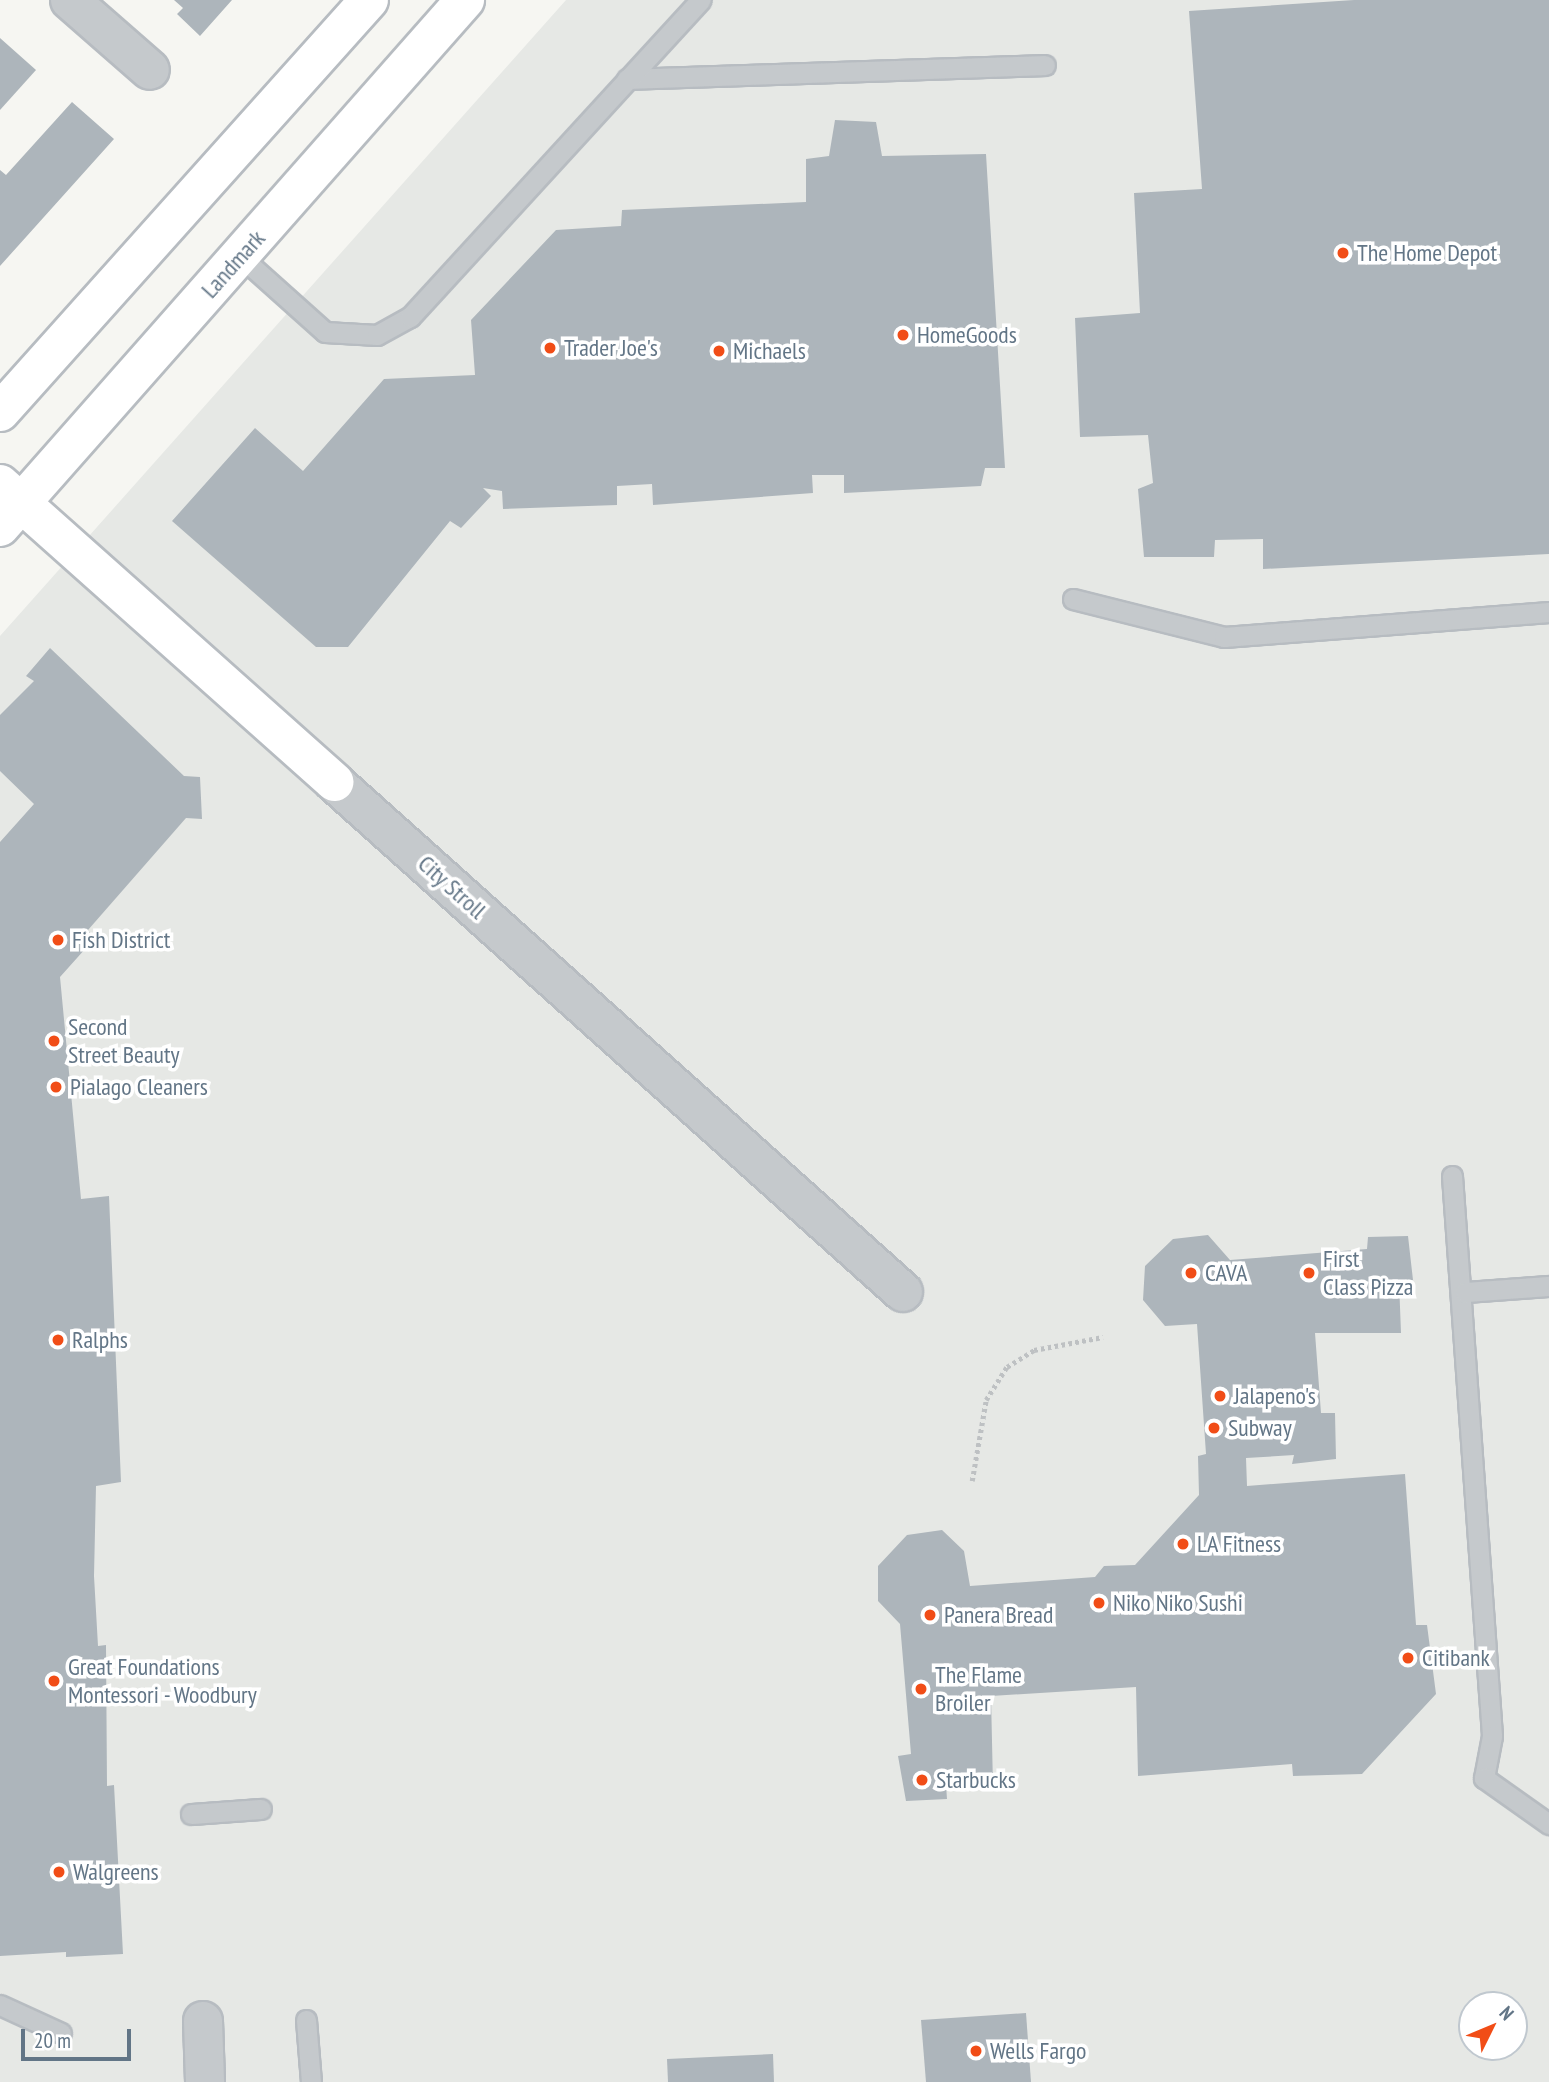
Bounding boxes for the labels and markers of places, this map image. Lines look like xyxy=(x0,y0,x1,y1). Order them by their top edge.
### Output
place label: The Home Depot xyxy=(1357,239,1497,267)
marker: The Home Depot xyxy=(1335,245,1351,261)
place label: HomeGoods xyxy=(917,321,1017,349)
marker: HomeGoods xyxy=(895,327,911,343)
place label: Trader Joe's xyxy=(564,334,658,362)
place label: Michaels xyxy=(733,337,806,365)
marker: Trader Joe's xyxy=(542,340,558,356)
marker: Michaels xyxy=(711,343,727,359)
place label: Fish District xyxy=(72,926,170,954)
marker: Fish District xyxy=(50,932,66,948)
place label: Second Street Beauty xyxy=(68,1013,179,1069)
marker: Second Street Beauty xyxy=(46,1033,62,1049)
place label: Pialago Cleaners xyxy=(70,1073,208,1101)
marker: Pialago Cleaners xyxy=(48,1079,64,1095)
place label: First Class Pizza xyxy=(1323,1245,1413,1301)
place label: CAVA xyxy=(1205,1259,1247,1287)
marker: CAVA xyxy=(1183,1265,1199,1281)
marker: First Class Pizza xyxy=(1301,1265,1317,1281)
place label: Ralphs xyxy=(72,1326,128,1354)
marker: Ralphs xyxy=(50,1332,66,1348)
place label: Jalapeno's xyxy=(1234,1382,1316,1410)
marker: Jalapeno's xyxy=(1212,1388,1228,1404)
place label: Subway xyxy=(1228,1414,1292,1442)
marker: Subway xyxy=(1206,1420,1222,1436)
place label: LA Fitness xyxy=(1197,1530,1282,1558)
marker: LA Fitness xyxy=(1175,1536,1191,1552)
place label: Niko Niko Sushi xyxy=(1113,1589,1243,1617)
marker: Niko Niko Sushi xyxy=(1091,1595,1107,1611)
place label: Panera Bread xyxy=(944,1601,1053,1629)
marker: Panera Bread xyxy=(922,1607,938,1623)
place label: Citibank xyxy=(1422,1644,1490,1672)
marker: Citibank xyxy=(1400,1650,1416,1666)
place label: Great Foundations Montessori - Woodbury xyxy=(68,1653,259,1709)
place label: The Flame Broiler xyxy=(935,1661,1022,1717)
marker: Great Foundations Montessori - Woodbury xyxy=(46,1673,62,1689)
marker: The Flame Broiler xyxy=(913,1681,929,1697)
place label: Starbucks xyxy=(936,1766,1016,1794)
marker: Starbucks xyxy=(914,1772,930,1788)
place label: Walgreens xyxy=(73,1858,159,1886)
marker: Walgreens xyxy=(51,1864,67,1880)
place label: Wells Fargo xyxy=(990,2037,1086,2065)
marker: Wells Fargo xyxy=(968,2043,984,2059)

